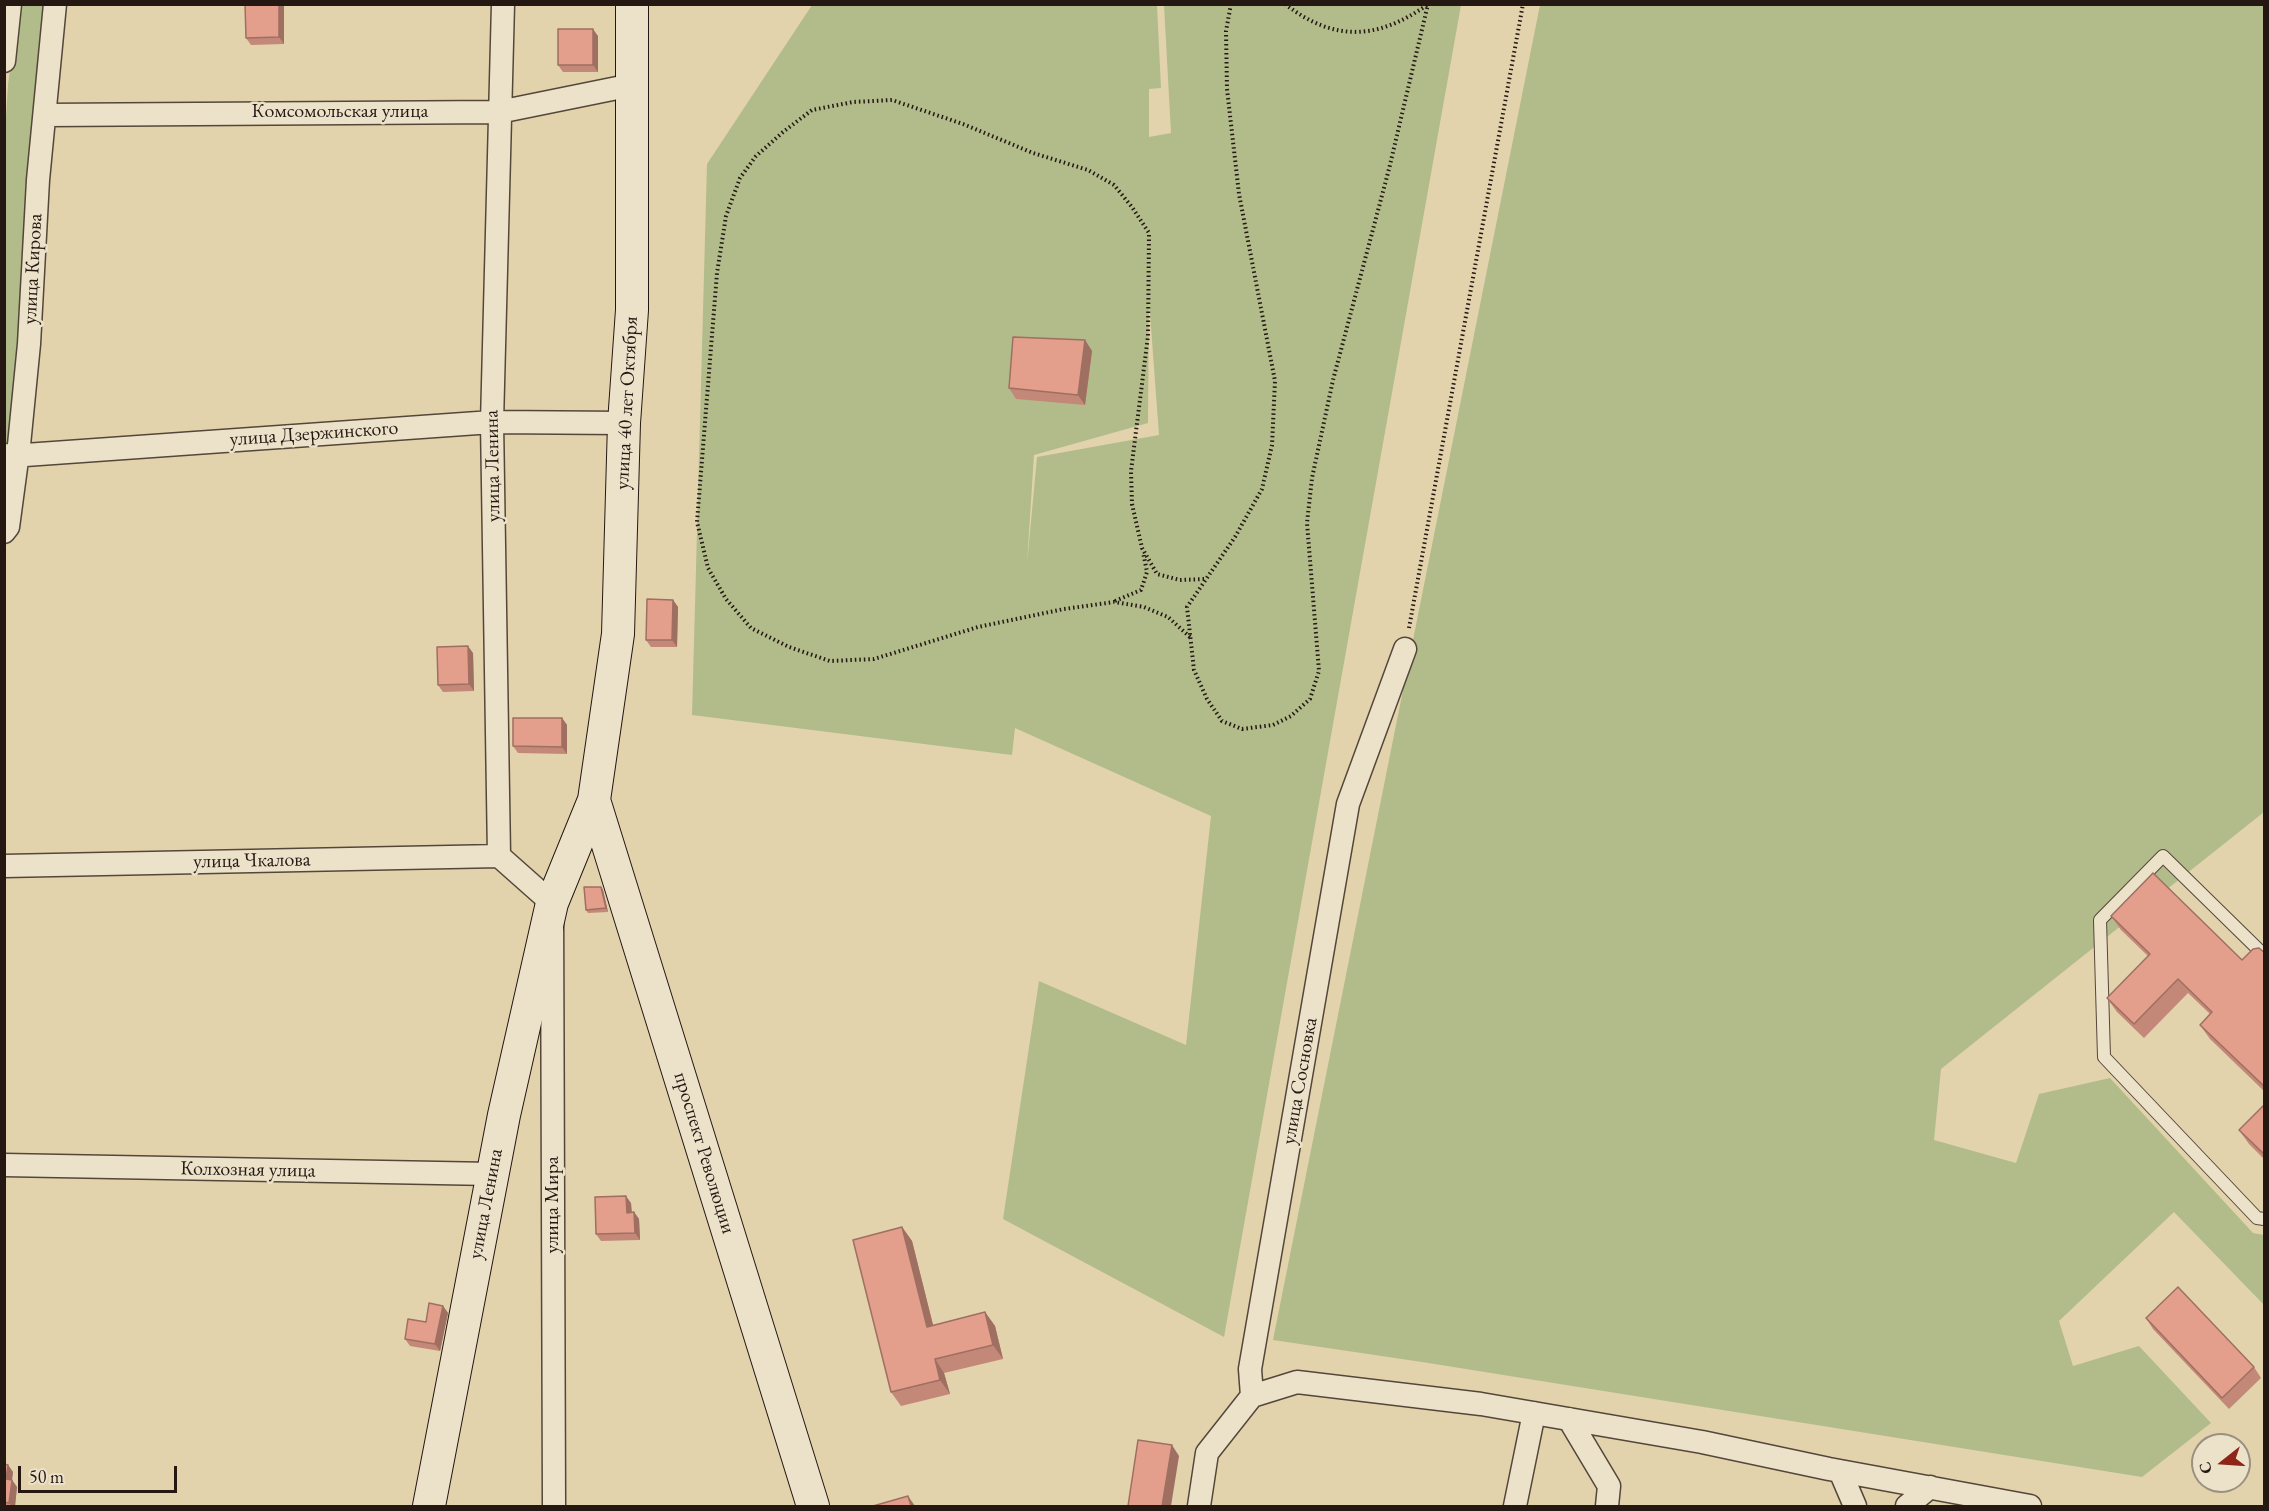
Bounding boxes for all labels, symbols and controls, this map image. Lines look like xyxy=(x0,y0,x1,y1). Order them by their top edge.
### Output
street label: Комсомольская улица xyxy=(252,100,428,124)
street label: улица Кирова xyxy=(18,213,48,325)
street label: улица 40 лет Октября xyxy=(610,316,644,490)
street label: улица Ленина xyxy=(480,410,506,522)
street label: улица Дзержинского xyxy=(229,416,399,452)
street label: улица Чкалова xyxy=(193,848,311,874)
street label: улица Сосновка xyxy=(1277,1016,1323,1146)
street label: проспект Революции xyxy=(668,1069,740,1237)
street label: улица Ленина xyxy=(464,1147,508,1261)
street label: улица Мира xyxy=(541,1156,565,1254)
street label: Колхозная улица xyxy=(180,1157,316,1183)
north arrow xyxy=(2191,1433,2251,1493)
scale bar xyxy=(21,1454,180,1492)
text: С xyxy=(2194,1459,2217,1476)
text: 50 m xyxy=(29,1465,64,1488)

